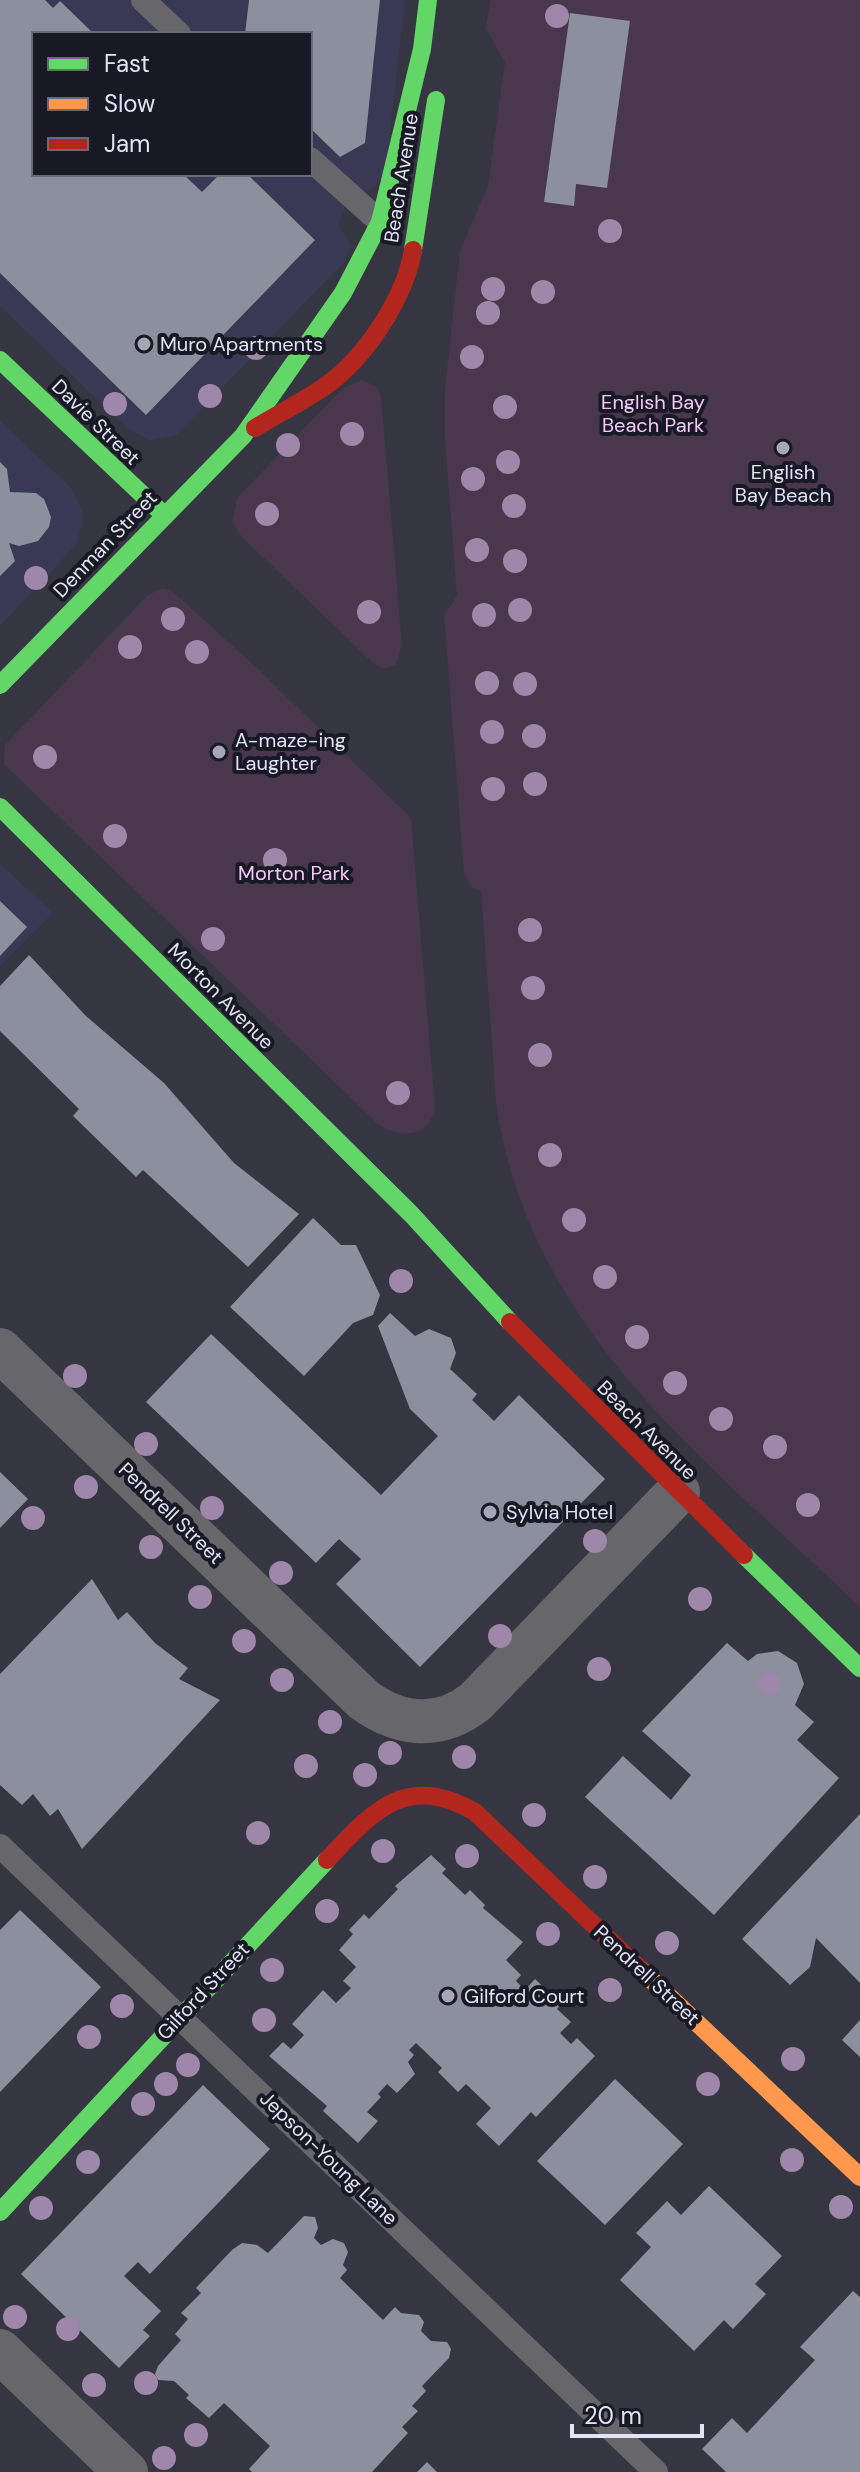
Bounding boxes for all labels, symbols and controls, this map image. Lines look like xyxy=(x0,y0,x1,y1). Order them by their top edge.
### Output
legend xyxy=(32,32,312,176)
text: Fast xyxy=(104,48,150,79)
text: Slow xyxy=(104,88,155,119)
street label: Beach Avenue xyxy=(378,112,424,244)
text: Jam xyxy=(104,128,150,159)
place label: Muro Apartments xyxy=(160,331,323,357)
marker: Muro Apartments xyxy=(135,335,153,353)
street label: Davie Street xyxy=(46,373,146,471)
park label: English Bay Beach Park xyxy=(601,389,705,438)
marker: English Bay Beach xyxy=(774,439,792,457)
place label: English Bay Beach xyxy=(735,459,831,508)
street label: Denman Street xyxy=(47,485,163,603)
place label: A-maze-ing Laughter xyxy=(235,727,346,776)
marker: A-maze-ing Laughter xyxy=(210,743,228,761)
park label: Morton Park xyxy=(238,860,350,886)
street label: Morton Avenue xyxy=(162,937,280,1055)
street label: Beach Avenue xyxy=(592,1375,702,1485)
street label: Pendrell Street xyxy=(113,1457,229,1570)
place label: Sylvia Hotel xyxy=(506,1499,613,1525)
marker: Sylvia Hotel xyxy=(481,1503,499,1521)
street label: Pendrell Street xyxy=(589,1919,706,2031)
street label: Gilford Street xyxy=(151,1937,255,2045)
place label: Gilford Court xyxy=(464,1983,585,2009)
marker: Gilford Court xyxy=(439,1987,457,2005)
street label: Jepson-Young Lane xyxy=(254,2085,404,2231)
scale bar xyxy=(572,2388,702,2438)
text: 20 m xyxy=(584,2400,642,2431)

